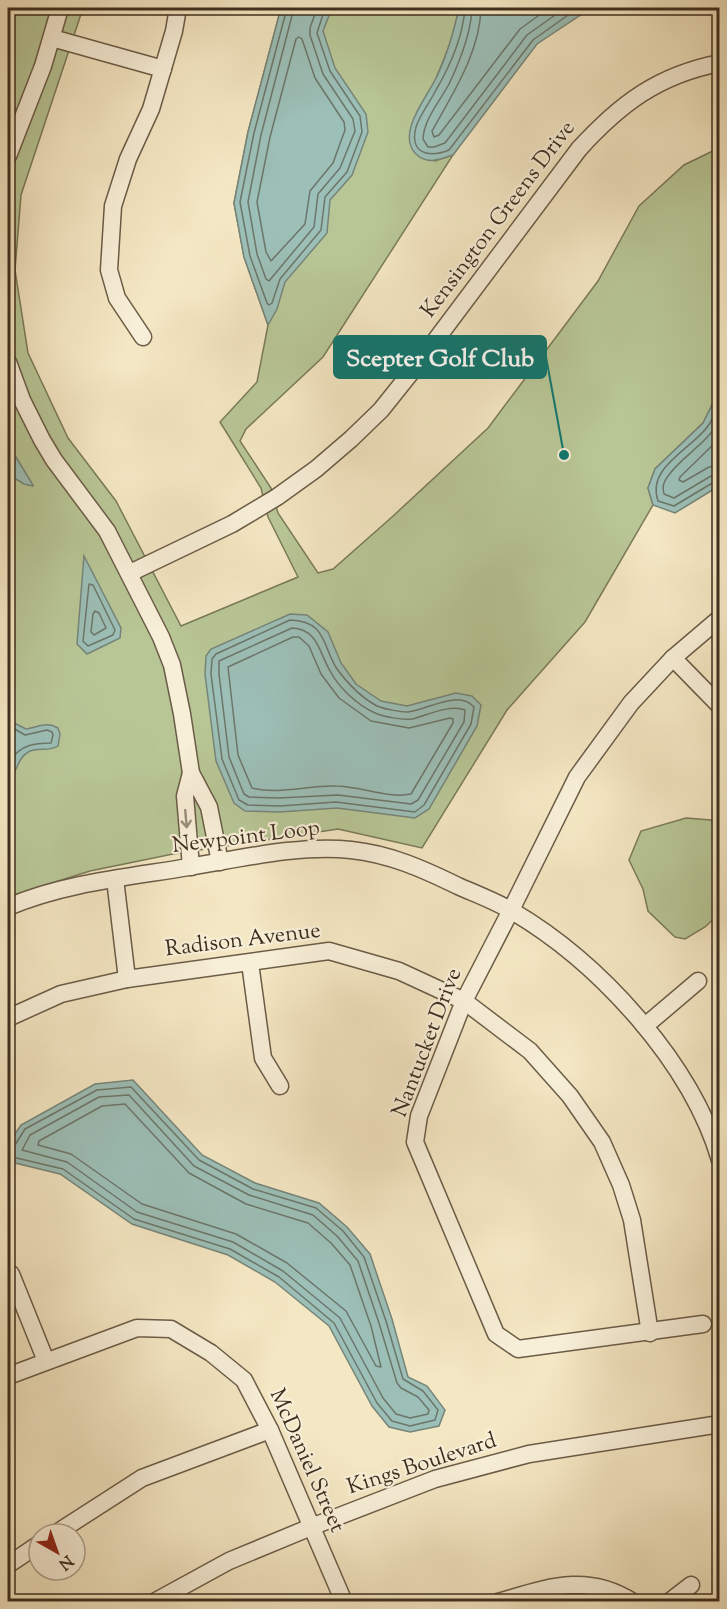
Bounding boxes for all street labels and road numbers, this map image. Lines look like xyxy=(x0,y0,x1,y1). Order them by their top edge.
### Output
street label: Kensington Greens Drive xyxy=(414,115,584,325)
street label: Newpoint Loop xyxy=(170,813,322,863)
street label: Radison Avenue xyxy=(164,916,322,966)
street label: Nantucket Drive xyxy=(385,964,471,1122)
street label: McDaniel Street xyxy=(260,1384,352,1538)
street label: Kings Boulevard xyxy=(343,1426,501,1504)

